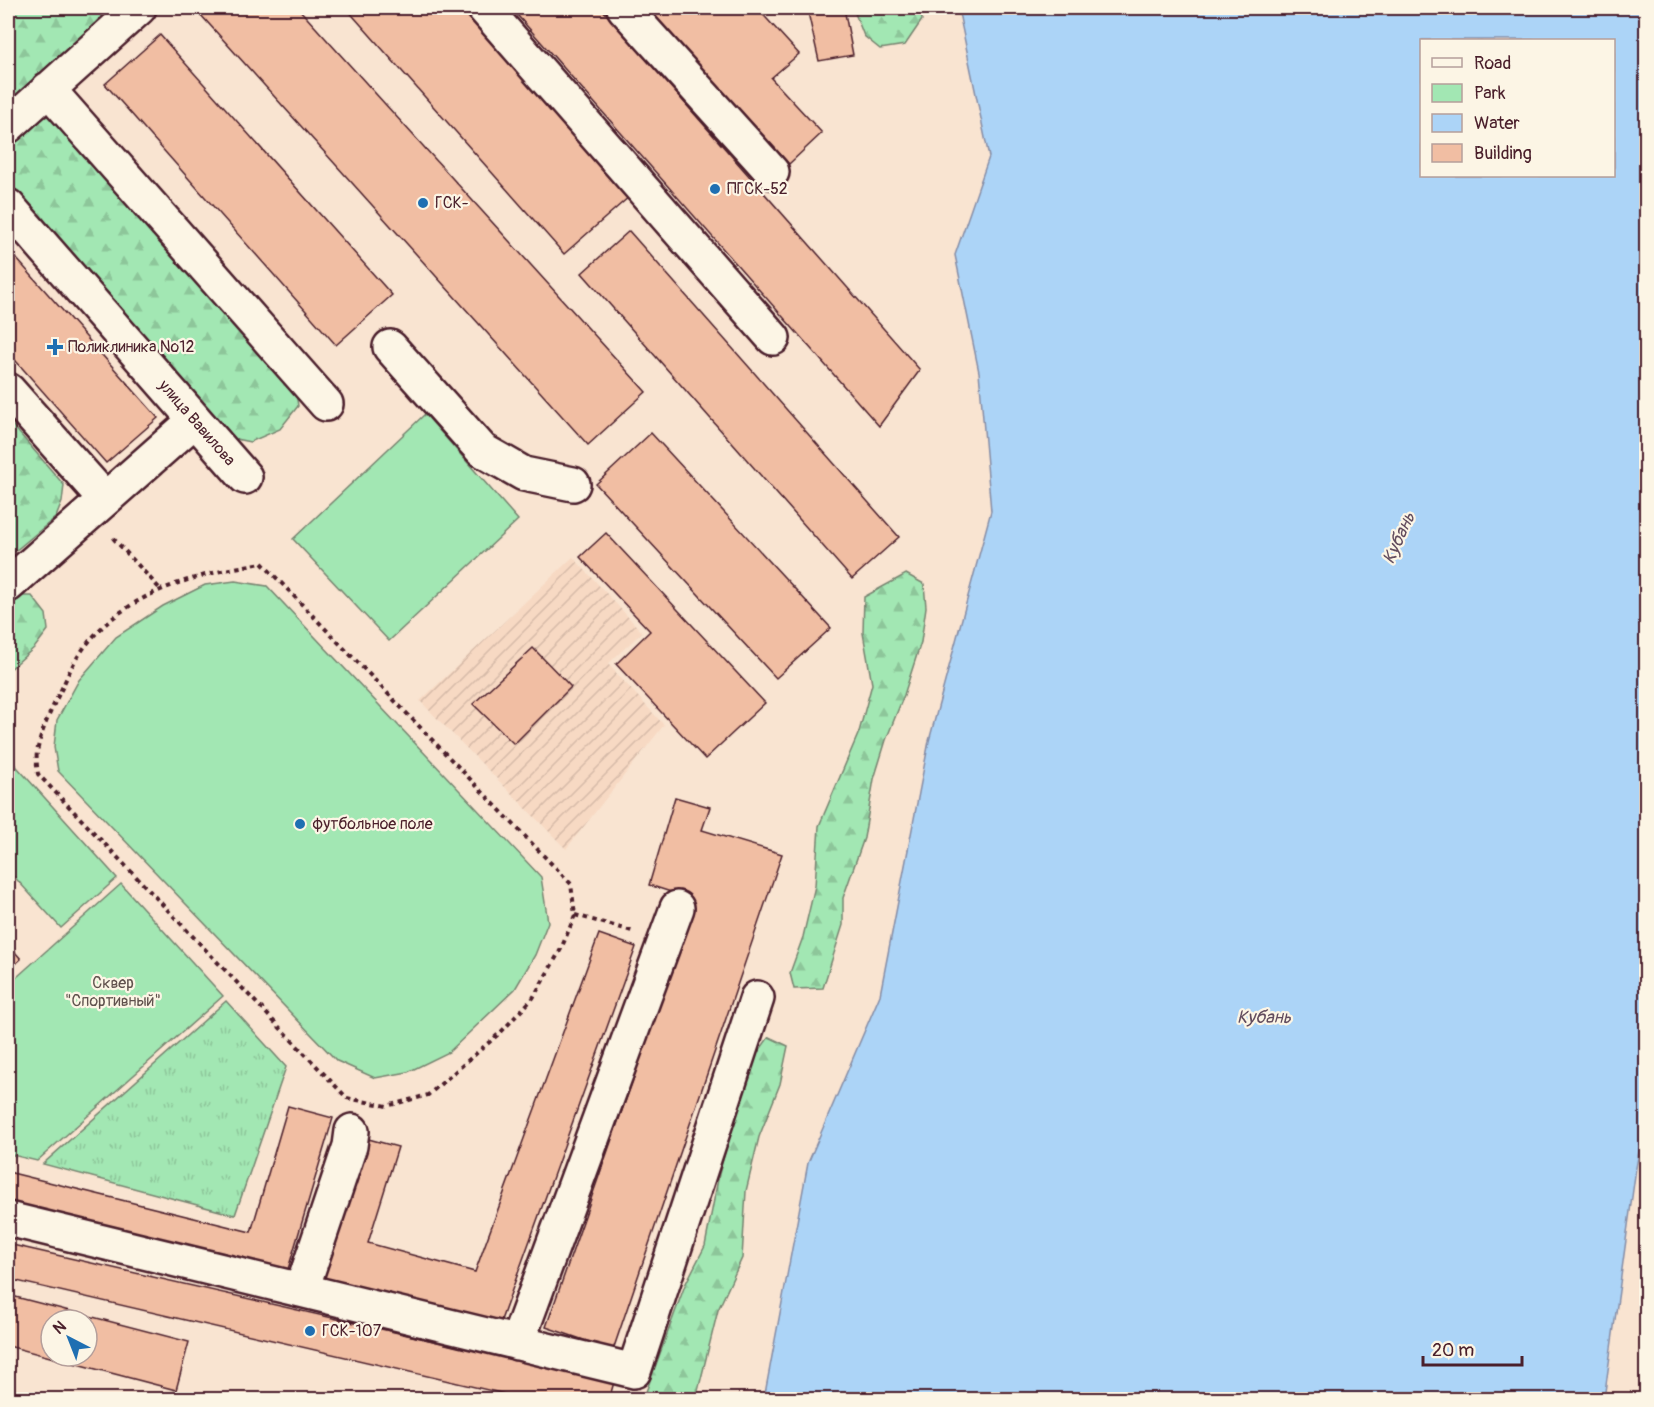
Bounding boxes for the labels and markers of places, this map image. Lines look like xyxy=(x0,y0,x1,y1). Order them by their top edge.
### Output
place label: ПГСК-52 xyxy=(727,179,788,199)
marker: ПГСК-52 xyxy=(708,182,722,196)
place label: ГСК- xyxy=(435,193,469,213)
marker: ГСК- xyxy=(416,196,430,210)
place label: Поликлиника №12 xyxy=(68,337,194,357)
marker: Поликлиника №12 xyxy=(46,338,64,356)
place label: футбольное поле xyxy=(312,814,433,834)
marker: футбольное поле xyxy=(293,817,307,831)
place label: ГСК-107 xyxy=(322,1321,382,1341)
marker: ГСК-107 xyxy=(303,1324,317,1338)

